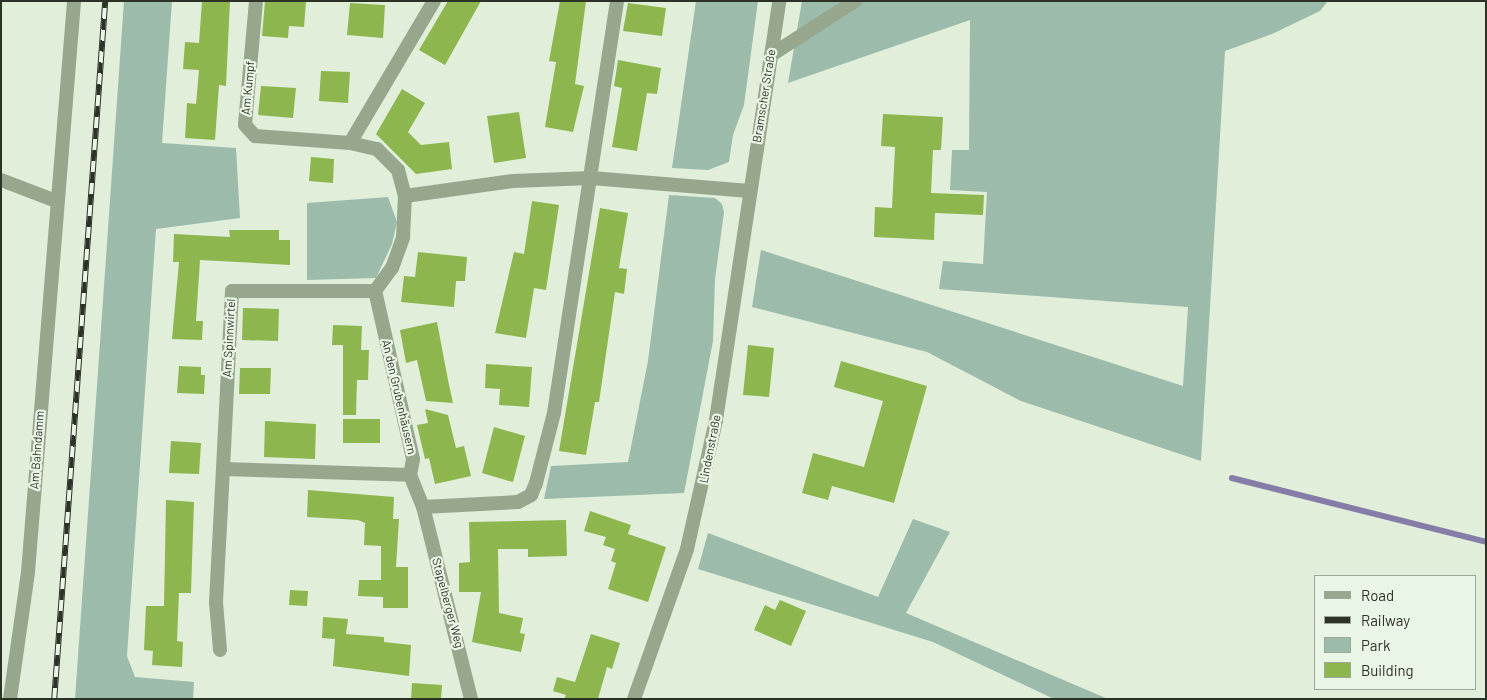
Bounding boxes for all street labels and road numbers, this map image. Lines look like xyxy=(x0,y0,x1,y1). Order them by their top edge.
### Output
street label: Bramscher Straße xyxy=(750,48,778,144)
street label: Am Kumpf xyxy=(238,60,258,116)
street label: Am Spinnwirtel xyxy=(220,298,238,378)
street label: An den Grubenhäusern xyxy=(379,338,419,456)
street label: Am Bahndamm xyxy=(27,410,47,490)
street label: Lindenstraße xyxy=(696,414,724,484)
street label: Stapelberger Weg xyxy=(429,556,467,650)

